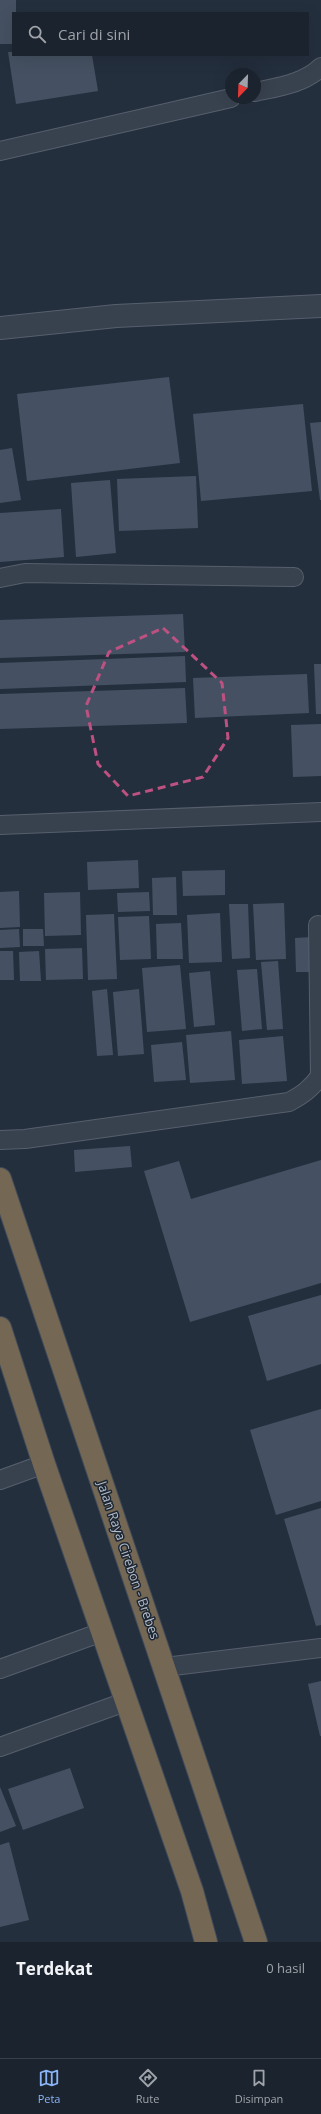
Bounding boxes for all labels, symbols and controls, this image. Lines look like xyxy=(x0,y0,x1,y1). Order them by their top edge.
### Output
search box xyxy=(12,12,309,56)
icon: search xyxy=(26,23,48,45)
text: Cari di sini xyxy=(58,24,130,44)
north arrow xyxy=(225,68,261,104)
street label: Jalan Raya Cirebon - Brebes xyxy=(93,1477,165,1641)
text: Terdekat xyxy=(16,1957,93,1980)
text: 0 hasil xyxy=(266,1959,305,1977)
tab: Peta xyxy=(38,2067,60,2106)
tab: Rute xyxy=(136,2067,159,2106)
tab: Disimpan xyxy=(235,2067,283,2106)

